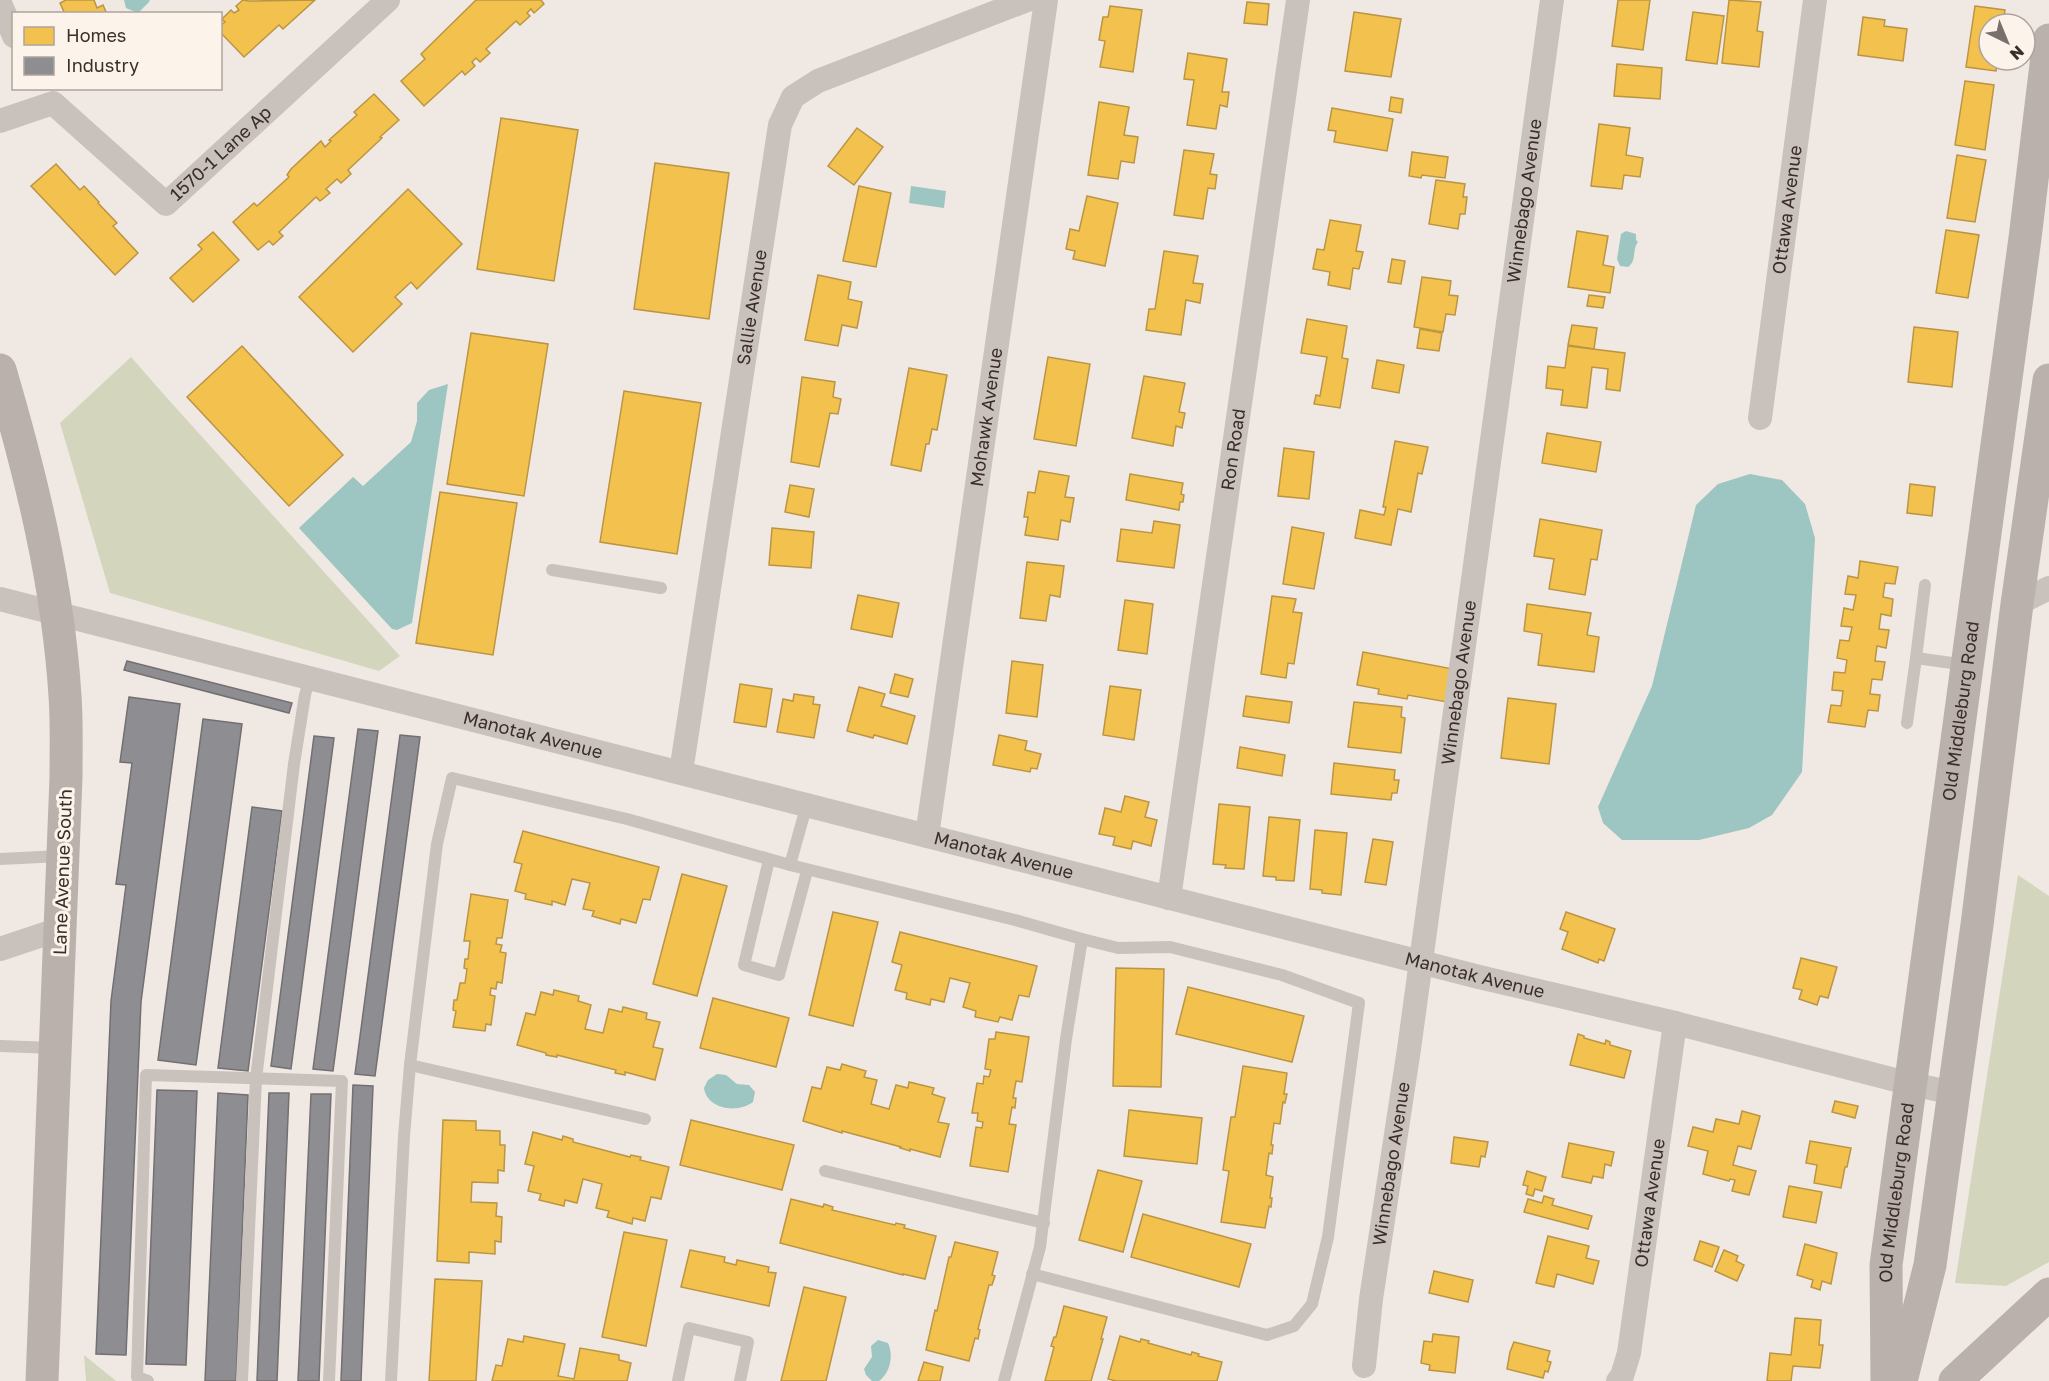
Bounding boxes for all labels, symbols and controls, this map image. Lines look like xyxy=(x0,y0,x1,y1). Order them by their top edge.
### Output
legend xyxy=(12,12,222,90)
north arrow xyxy=(1977,12,2037,72)
text: Homes xyxy=(66,24,126,46)
text: N xyxy=(2006,42,2029,64)
text: Industry xyxy=(66,54,139,76)
street label: 1570-1 Lane Ap xyxy=(165,101,275,205)
street label: Winnebago Avenue xyxy=(1501,117,1546,285)
street label: Ottawa Avenue xyxy=(1767,144,1806,276)
street label: Sallie Avenue xyxy=(731,248,771,367)
street label: Mohawk Avenue xyxy=(965,346,1006,488)
street label: Ron Road xyxy=(1216,407,1249,492)
street label: Winnebago Avenue xyxy=(1436,599,1480,766)
street label: Old Middleburg Road xyxy=(1937,620,1983,802)
street label: Manotak Avenue xyxy=(461,706,605,763)
street label: Lane Avenue South xyxy=(48,789,76,955)
street label: Manotak Avenue xyxy=(932,826,1076,883)
street label: Manotak Avenue xyxy=(1403,947,1547,1002)
street label: Winnebago Avenue xyxy=(1367,1080,1414,1247)
street label: Old Middleburg Road xyxy=(1874,1101,1918,1283)
street label: Ottawa Avenue xyxy=(1629,1137,1669,1269)

